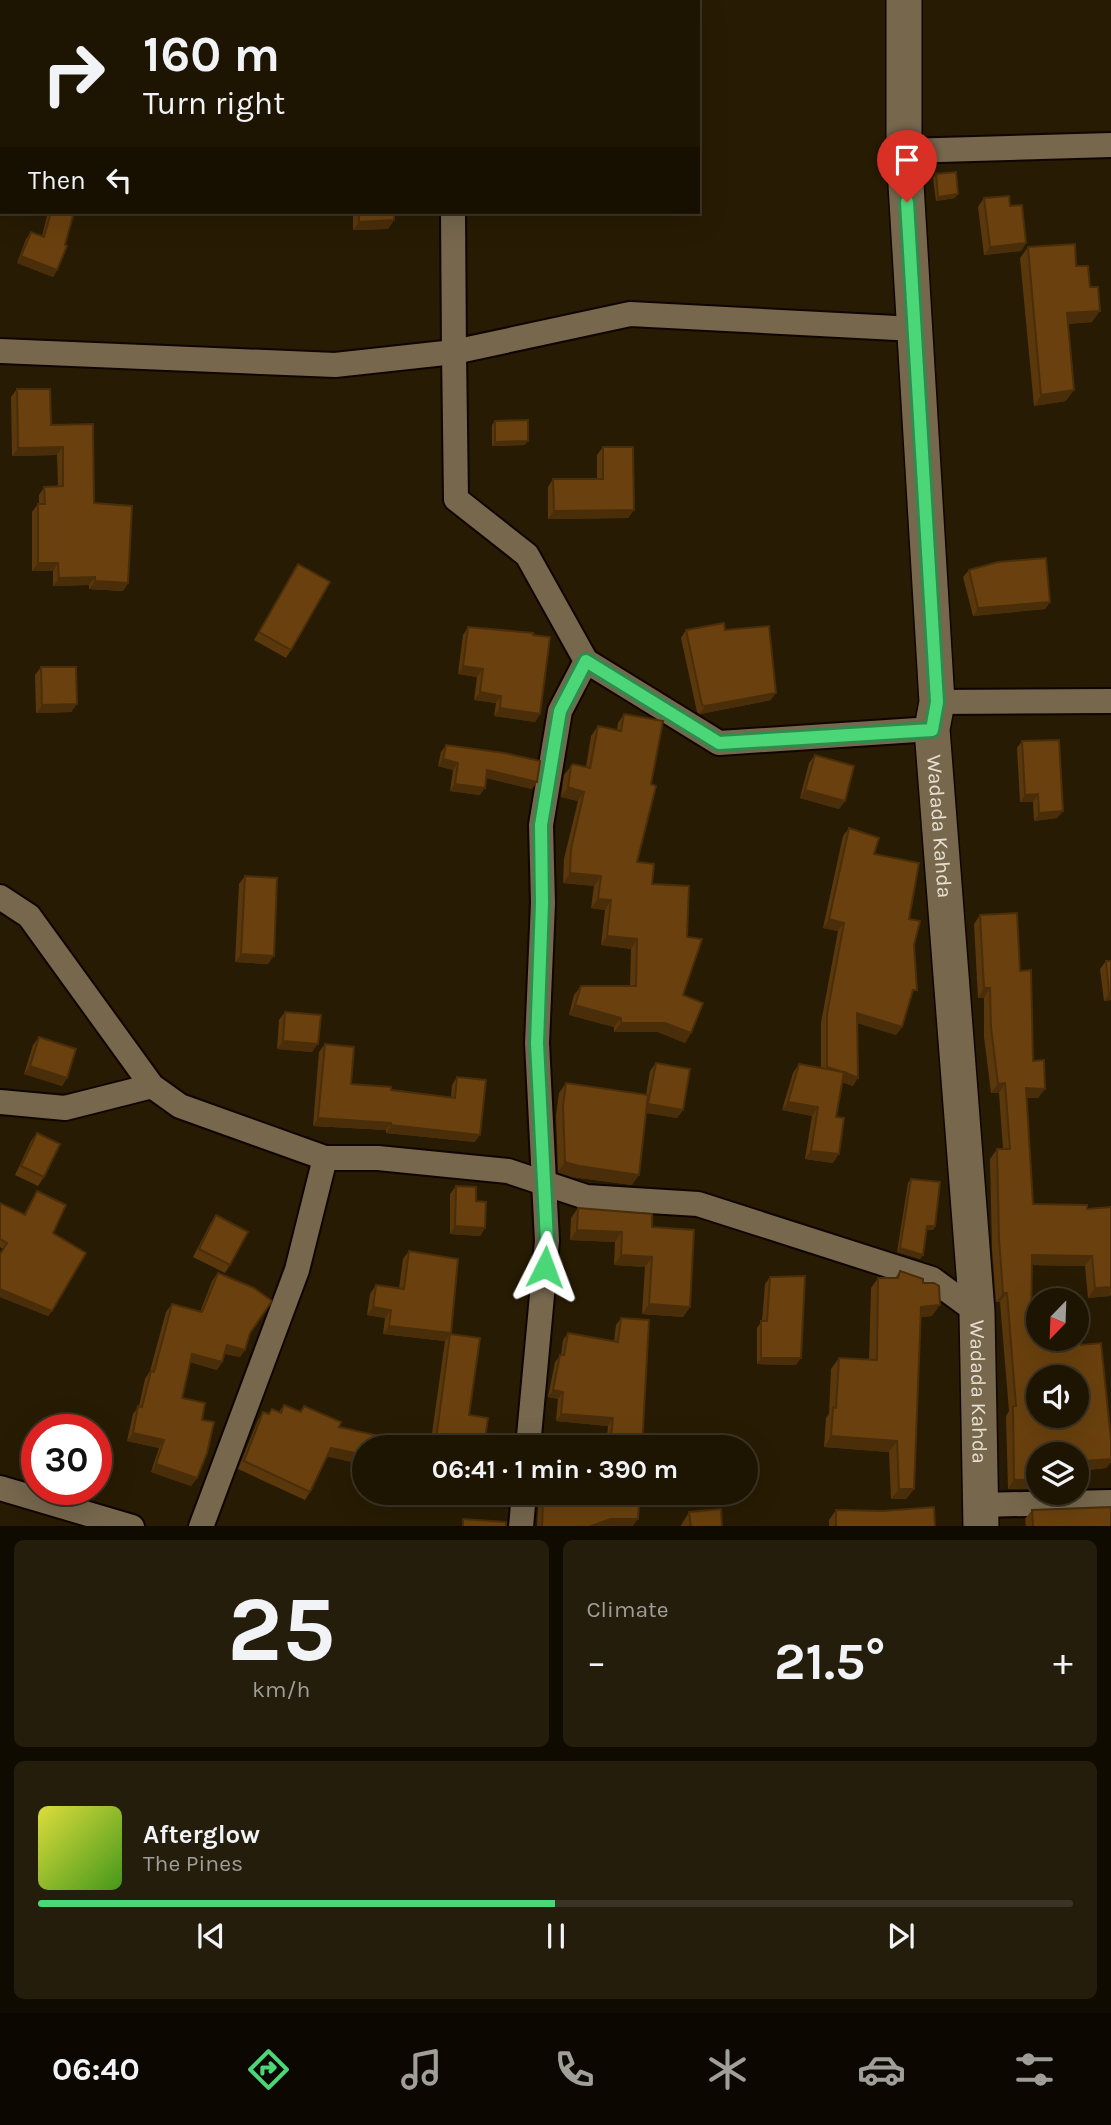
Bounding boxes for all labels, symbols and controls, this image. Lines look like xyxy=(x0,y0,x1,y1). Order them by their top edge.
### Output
text: 160 m xyxy=(143,26,280,83)
icon: right xyxy=(28,28,119,119)
text: Turn right xyxy=(143,85,285,122)
pin xyxy=(877,130,937,202)
icon: arrive xyxy=(888,141,926,179)
icon: left xyxy=(100,161,138,199)
text: Then xyxy=(28,165,86,196)
street label: Wadada Kahda xyxy=(922,754,957,899)
position arrow xyxy=(508,1230,582,1304)
north arrow xyxy=(1026,1288,1088,1351)
map controls xyxy=(1026,1288,1089,1505)
street label: Wadada Kahda xyxy=(965,1320,992,1464)
button: sound xyxy=(1026,1365,1089,1428)
speed limit sign: 30 xyxy=(21,1414,112,1505)
button: layers xyxy=(1026,1442,1089,1505)
text: 06:41 · 1 min · 390 m xyxy=(432,1454,678,1485)
text: 25 xyxy=(227,1577,335,1683)
text: Climate xyxy=(587,1596,669,1623)
text: 21.5° xyxy=(774,1631,886,1692)
text: − xyxy=(587,1640,606,1685)
text: + xyxy=(1053,1640,1073,1685)
text: km/h xyxy=(252,1676,310,1703)
text: Afterglow xyxy=(143,1819,260,1850)
text: The Pines xyxy=(143,1850,243,1877)
icon: previous xyxy=(192,1917,230,1955)
icon: pause xyxy=(537,1917,575,1955)
icon: next xyxy=(882,1917,920,1955)
icon: directions xyxy=(244,2045,293,2094)
icon: music xyxy=(397,2045,446,2094)
icon: phone xyxy=(550,2045,599,2094)
icon: climate xyxy=(703,2045,752,2094)
icon: car xyxy=(857,2045,906,2094)
icon: filters xyxy=(1010,2045,1059,2094)
text: 06:40 xyxy=(52,2051,140,2088)

